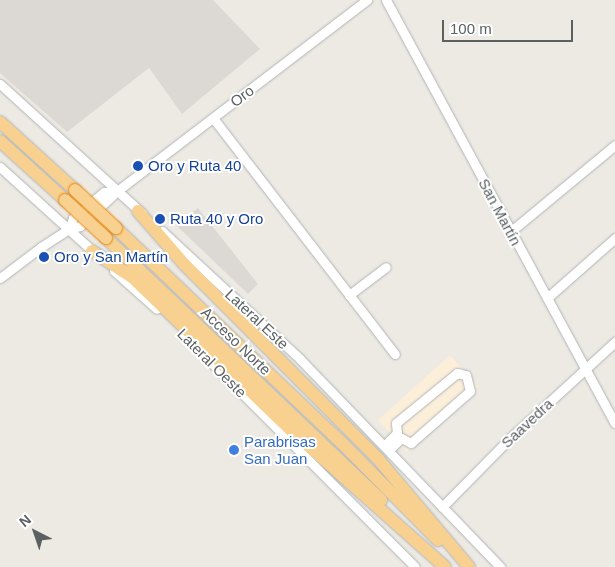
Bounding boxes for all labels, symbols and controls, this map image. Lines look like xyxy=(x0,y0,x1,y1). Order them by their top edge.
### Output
scale bar xyxy=(445,10,576,42)
text: 100 m xyxy=(450,20,492,37)
street label: Oro xyxy=(227,81,257,111)
place label: Oro y Ruta 40 xyxy=(148,157,241,175)
marker: Oro y Ruta 40 xyxy=(132,160,144,172)
street label: San Martín xyxy=(475,175,525,249)
place label: Ruta 40 y Oro xyxy=(170,210,263,228)
marker: Ruta 40 y Oro xyxy=(154,213,166,225)
place label: Oro y San Martín xyxy=(54,248,168,266)
marker: Oro y San Martín xyxy=(38,251,50,263)
street label: Lateral Este xyxy=(222,285,292,353)
street label: Acceso Norte xyxy=(197,303,275,379)
street label: Lateral Oeste xyxy=(174,325,250,401)
street label: Saavedra xyxy=(497,395,557,451)
place label: Parabrisas San Juan xyxy=(244,432,316,467)
marker: Parabrisas San Juan xyxy=(228,444,240,456)
north arrow xyxy=(10,507,60,557)
text: N xyxy=(16,511,34,530)

